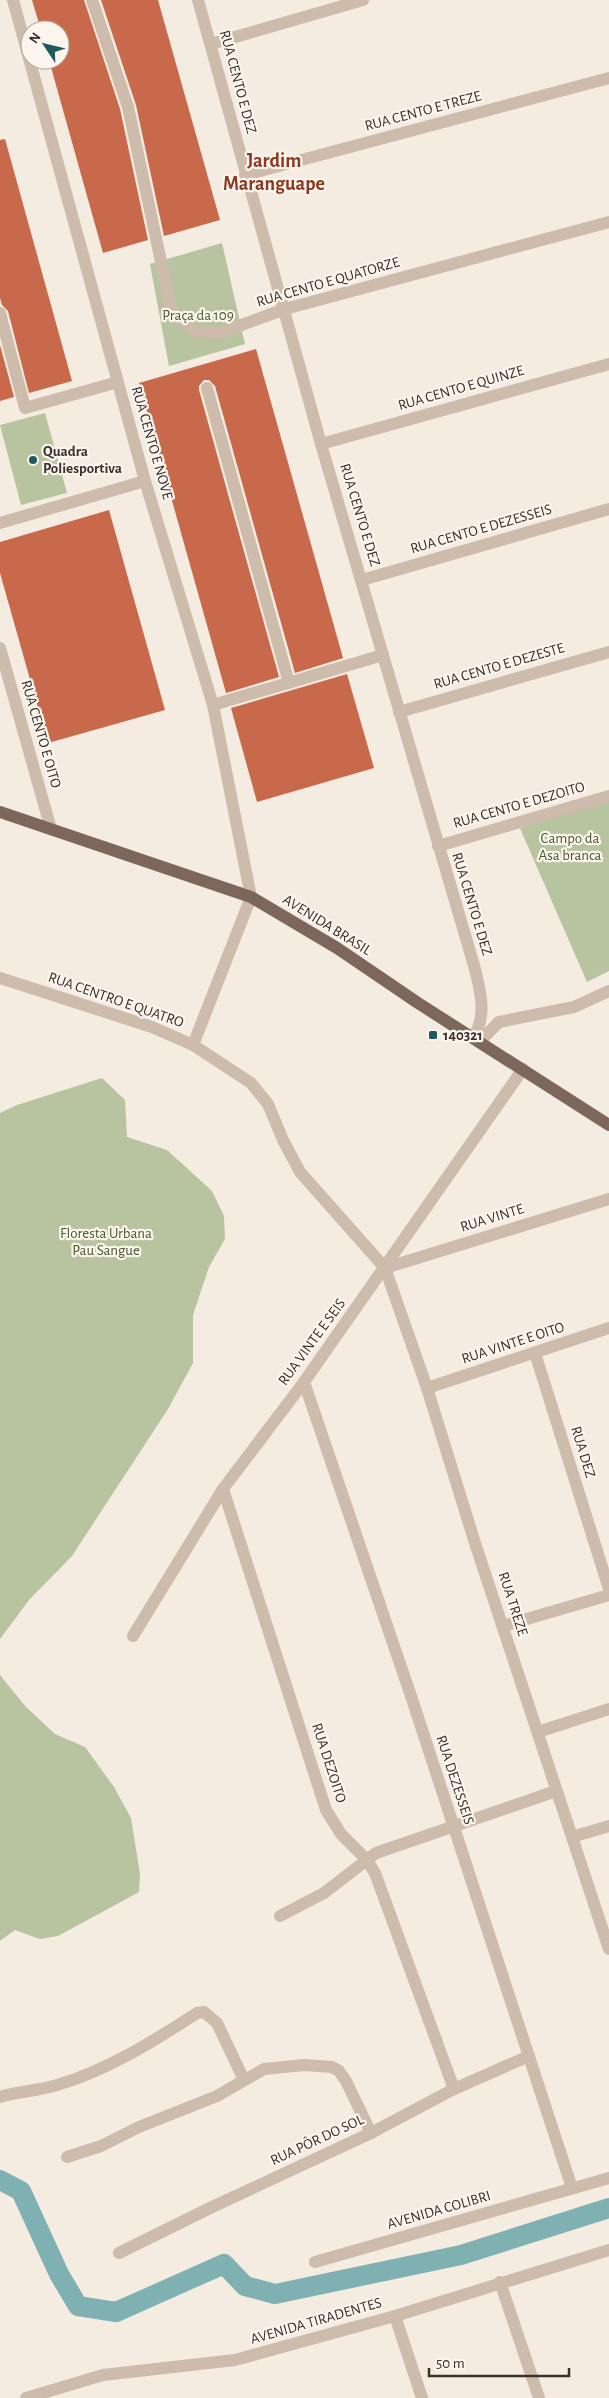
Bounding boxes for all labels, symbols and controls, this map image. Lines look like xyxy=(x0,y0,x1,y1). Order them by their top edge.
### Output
north arrow xyxy=(20,20,70,70)
street label: RUA CENTO E DEZ xyxy=(217,29,259,136)
text: N xyxy=(27,30,44,46)
street label: RUA CENTO E TREZE xyxy=(363,88,483,134)
district label: Jardim Maranguape xyxy=(223,151,325,194)
street label: RUA CENTO E QUATORZE xyxy=(255,254,401,310)
park label: Praça da 109 xyxy=(162,308,234,323)
street label: RUA CENTO E QUINZE xyxy=(396,363,526,413)
street label: RUA CENTO E NOVE xyxy=(129,385,175,501)
place label: Quadra Poliesportiva xyxy=(43,444,122,476)
marker: Quadra Poliesportiva xyxy=(27,454,39,466)
street label: RUA CENTO E DEZ xyxy=(337,462,383,568)
street label: RUA CENTO E DEZESSEIS xyxy=(409,502,553,556)
street label: RUA CENTO E DEZESTE xyxy=(432,640,566,692)
street label: RUA CENTO E OITO xyxy=(18,678,64,790)
street label: RUA CENTO E DEZOITO xyxy=(451,779,587,831)
park label: Campo da Asa branca xyxy=(539,831,602,863)
street label: RUA CENTO E DEZ xyxy=(449,851,495,957)
street label: AVENIDA BRASIL xyxy=(280,892,375,959)
street label: RUA CENTRO E QUATRO xyxy=(46,970,186,1030)
place label: 140321 xyxy=(443,1028,483,1043)
marker: 140321 xyxy=(427,1029,439,1041)
street label: RUA VINTE xyxy=(459,1201,525,1235)
park label: Floresta Urbana Pau Sangue xyxy=(60,1226,152,1258)
street label: RUA VINTE E SEIS xyxy=(276,1296,348,1388)
street label: RUA VINTE E OITO xyxy=(460,1319,566,1367)
street label: RUA DEZ xyxy=(568,1424,598,1480)
street label: RUA TREZE xyxy=(496,1570,530,1638)
street label: RUA DEZOITO xyxy=(309,1721,349,1805)
street label: RUA DEZESSEIS xyxy=(434,1734,476,1826)
street label: RUA PÔR DO SOL xyxy=(268,2111,367,2168)
street label: AVENIDA COLIBRI xyxy=(386,2188,492,2232)
street label: AVENIDA TIRADENTES xyxy=(249,2295,383,2347)
scale bar xyxy=(429,2346,569,2378)
text: 50 m xyxy=(436,2356,465,2371)

